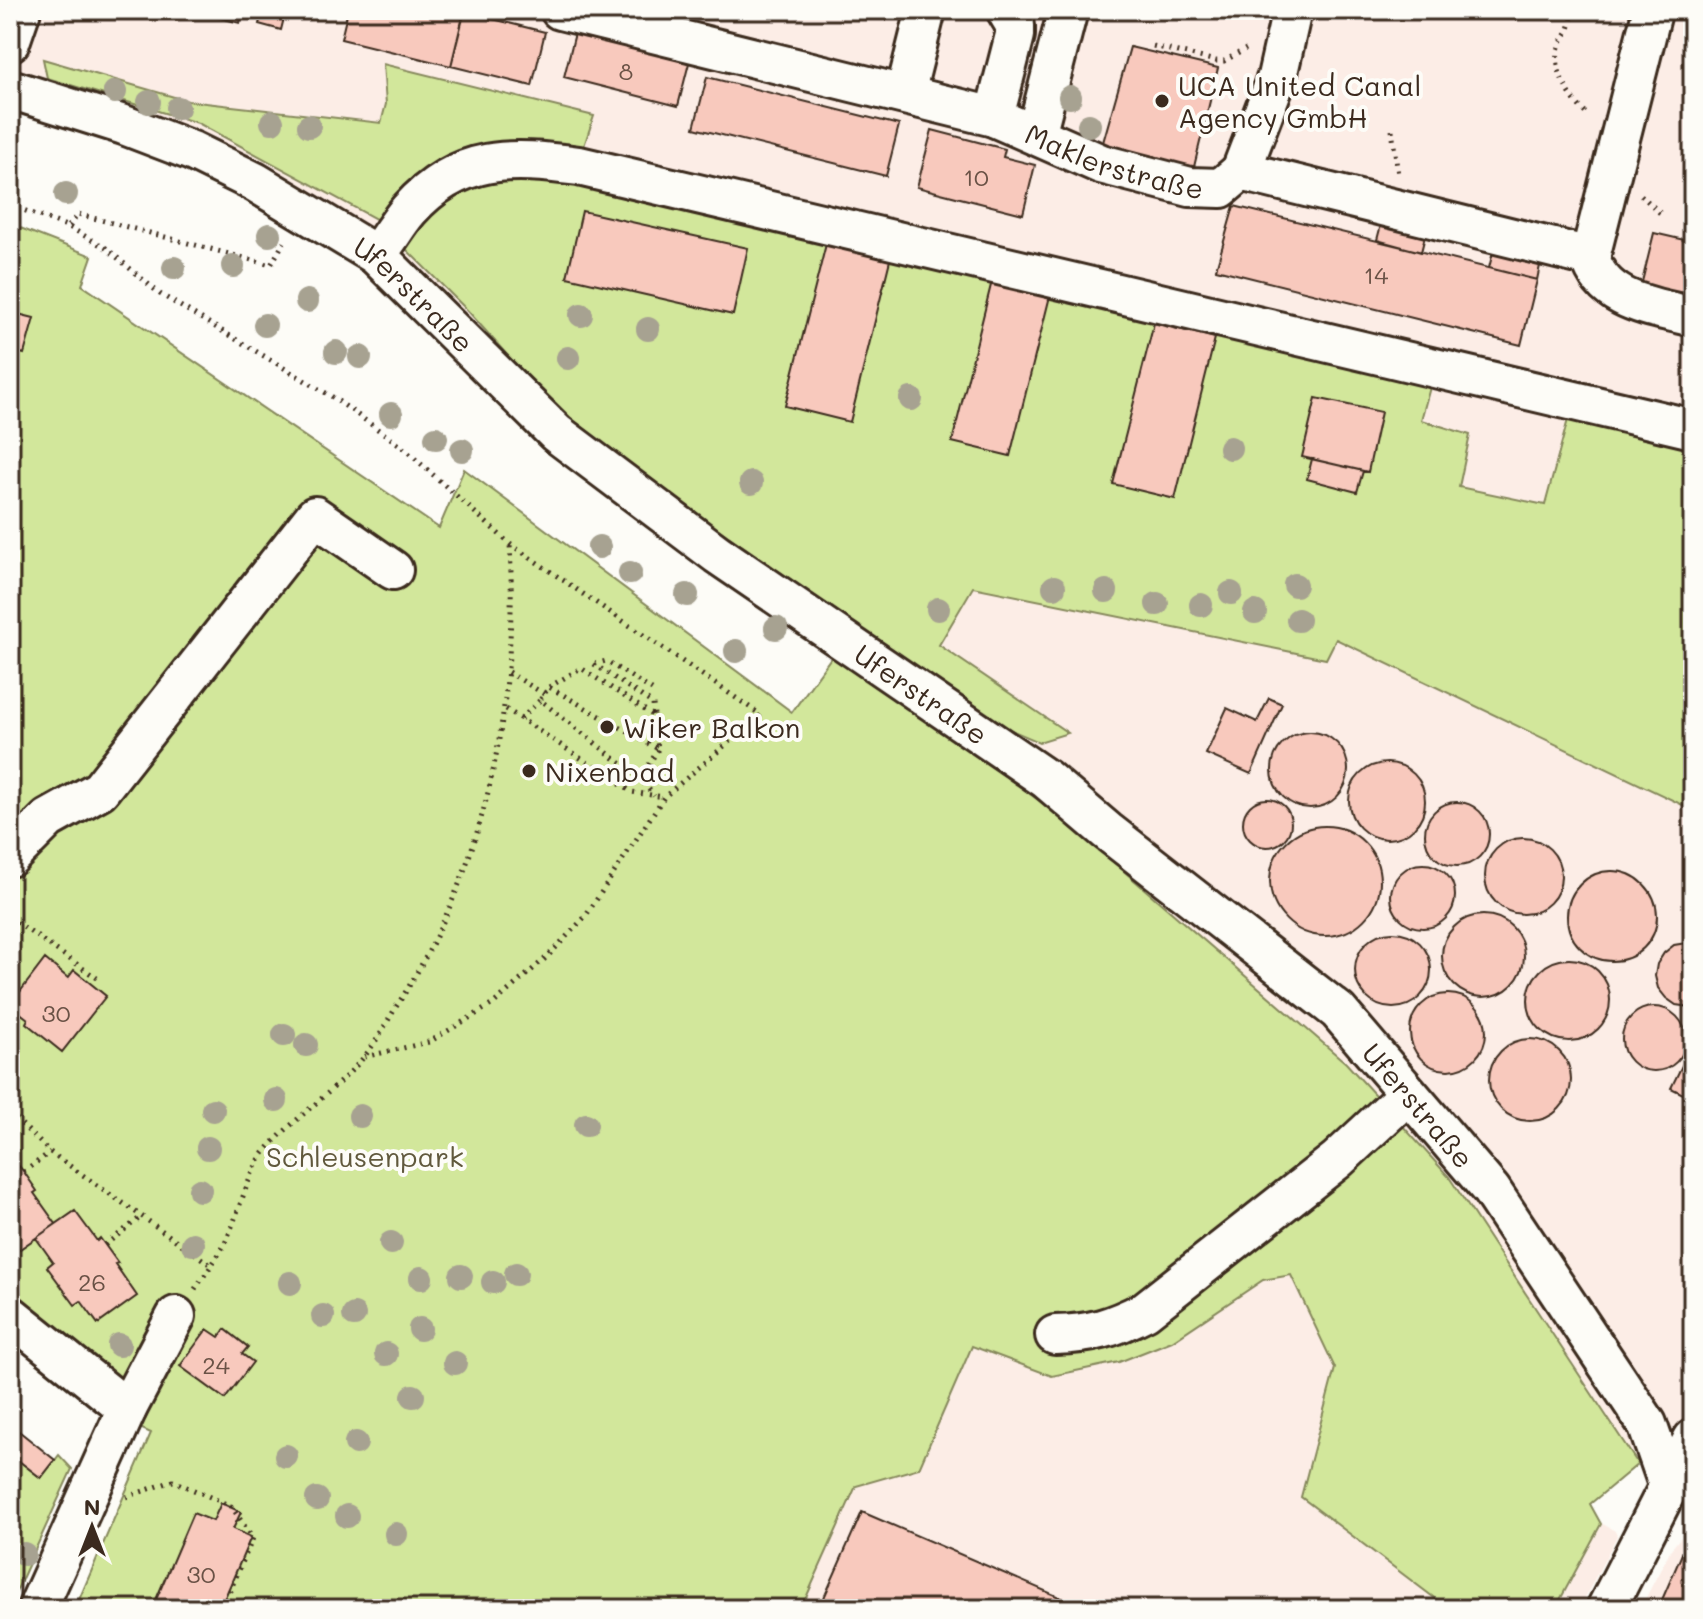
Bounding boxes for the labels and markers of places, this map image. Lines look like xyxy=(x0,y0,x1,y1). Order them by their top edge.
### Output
place label: UCA United Canal Agency GmbH xyxy=(1178,67,1422,135)
marker: UCA United Canal Agency GmbH xyxy=(1153,92,1171,110)
place label: Wiker Balkon xyxy=(623,709,800,745)
marker: Wiker Balkon xyxy=(598,718,616,736)
place label: Nixenbad xyxy=(545,753,674,789)
marker: Nixenbad xyxy=(520,762,538,780)

